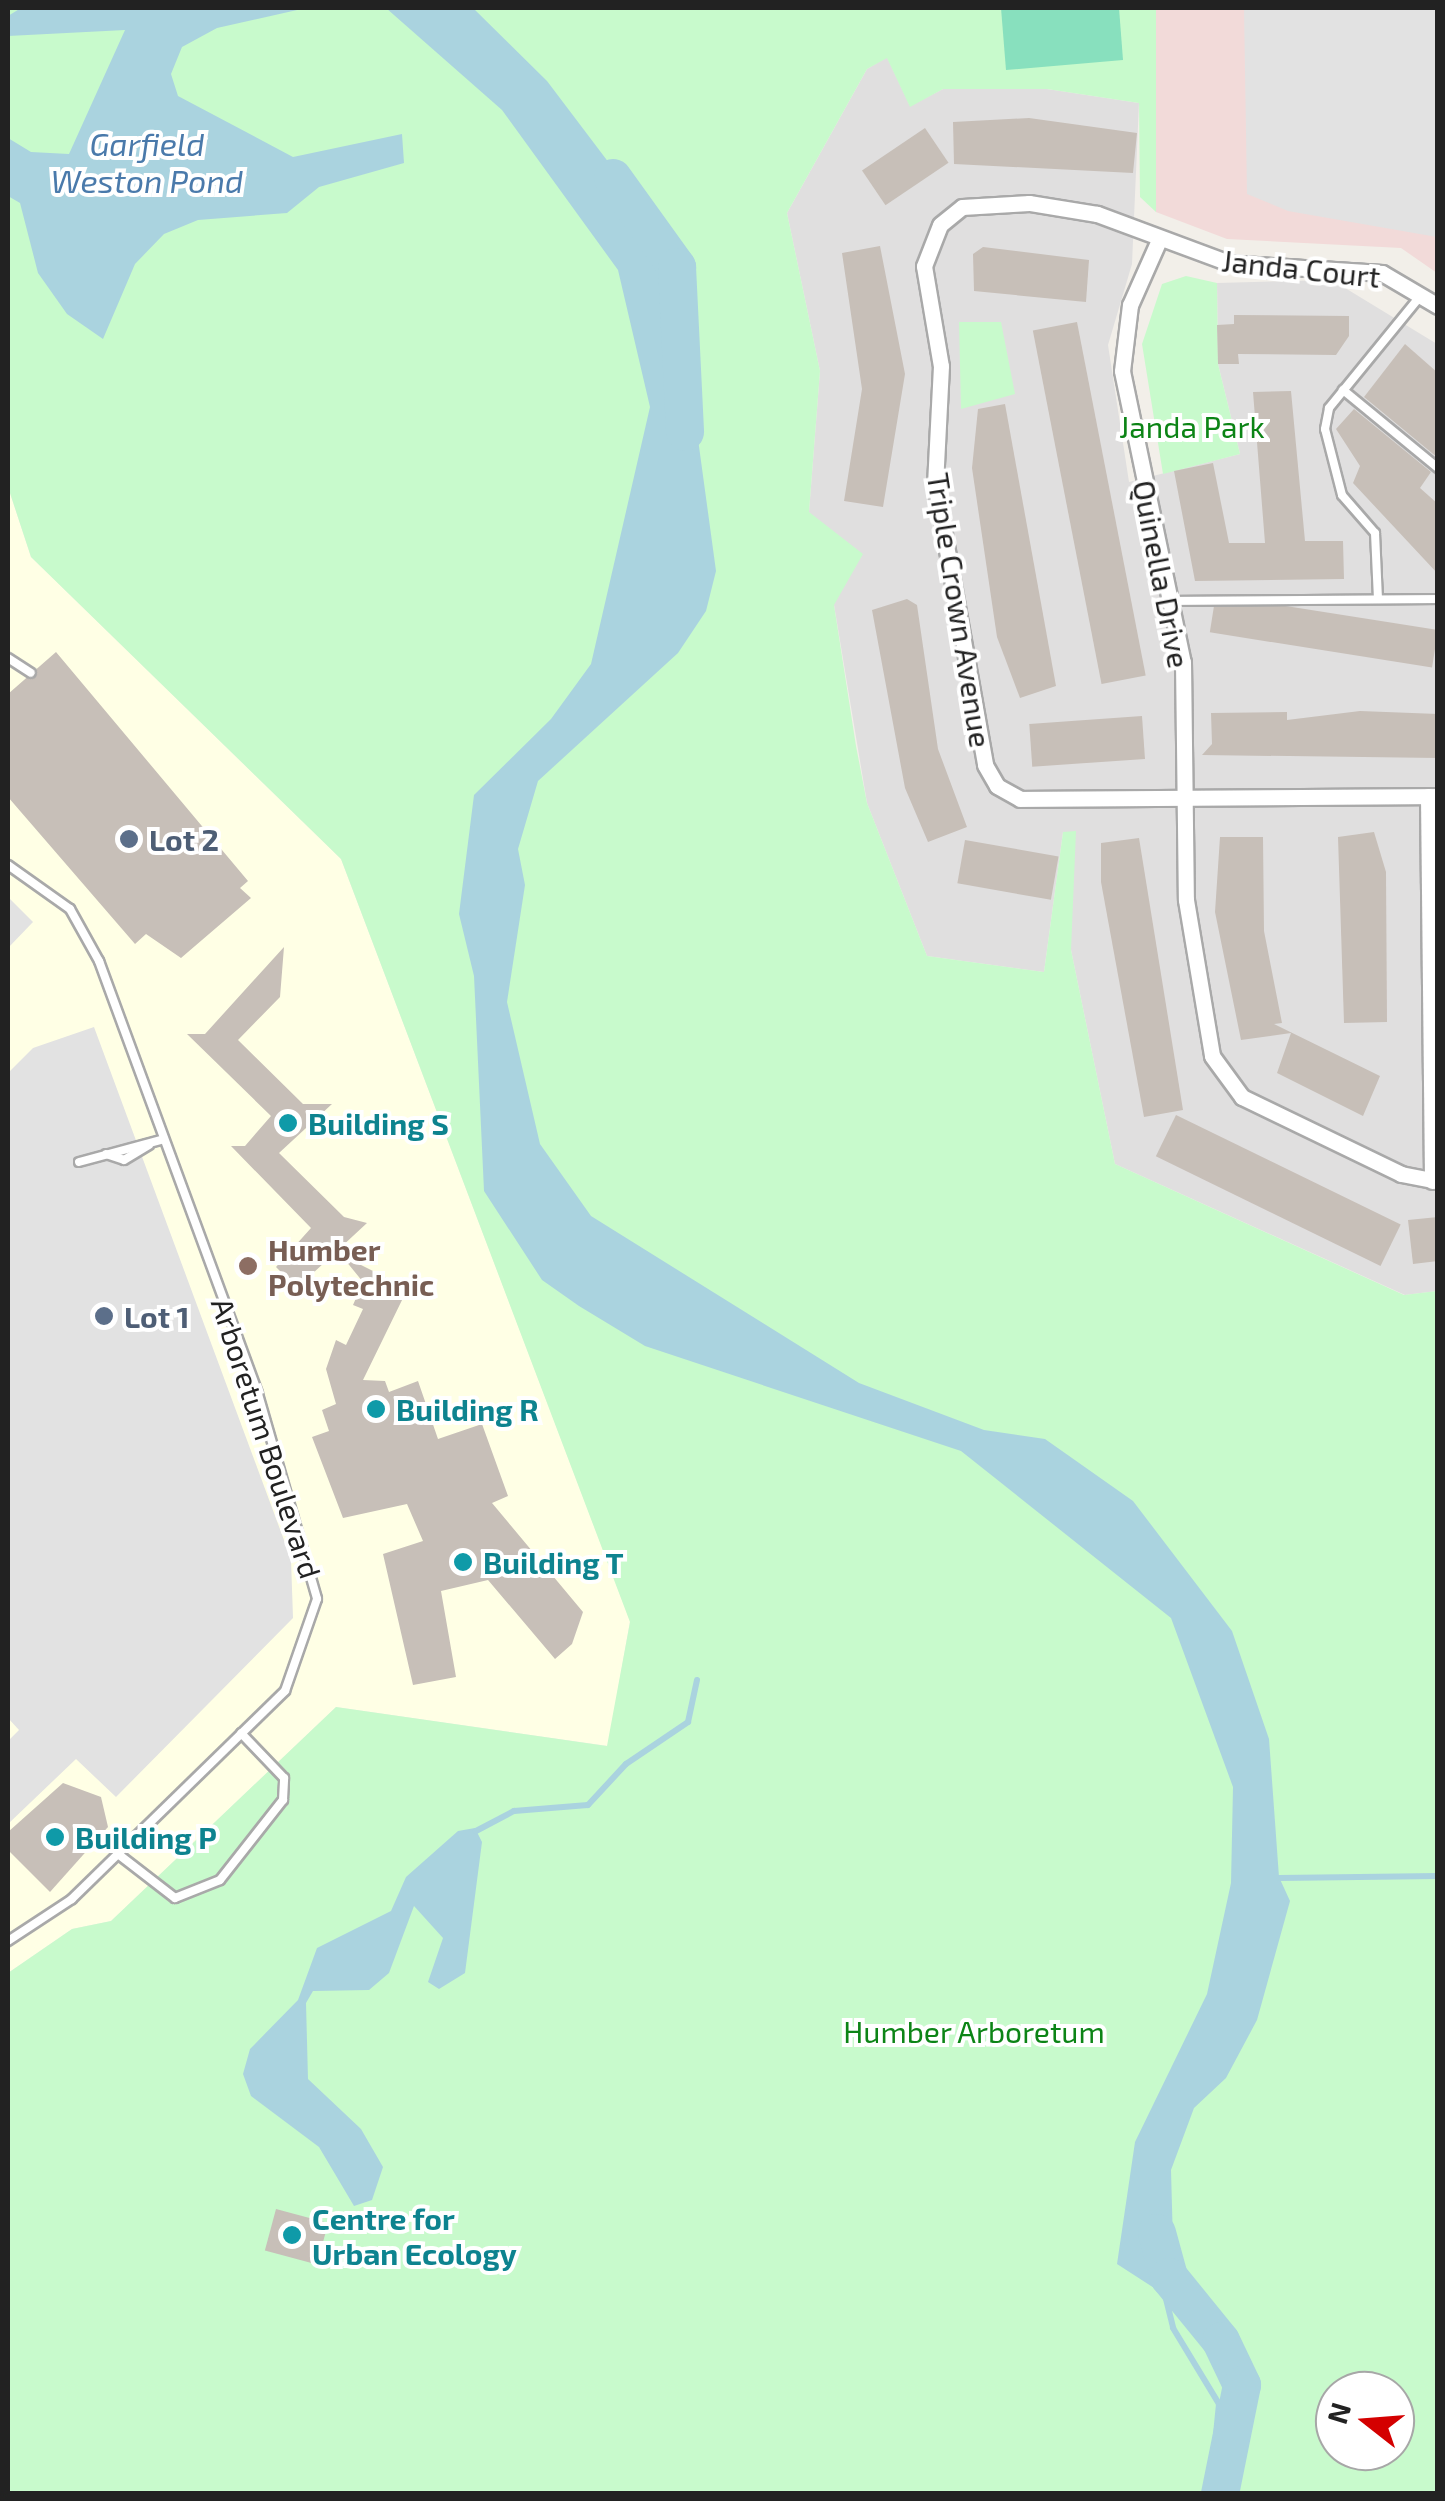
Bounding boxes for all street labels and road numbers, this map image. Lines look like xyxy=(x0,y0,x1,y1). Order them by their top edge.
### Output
street label: Janda Court xyxy=(1220,242,1382,294)
street label: Triple Crown Avenue xyxy=(920,470,1000,750)
street label: Quinella Drive xyxy=(1126,477,1198,671)
street label: Arboretum Boulevard xyxy=(205,1293,329,1583)

